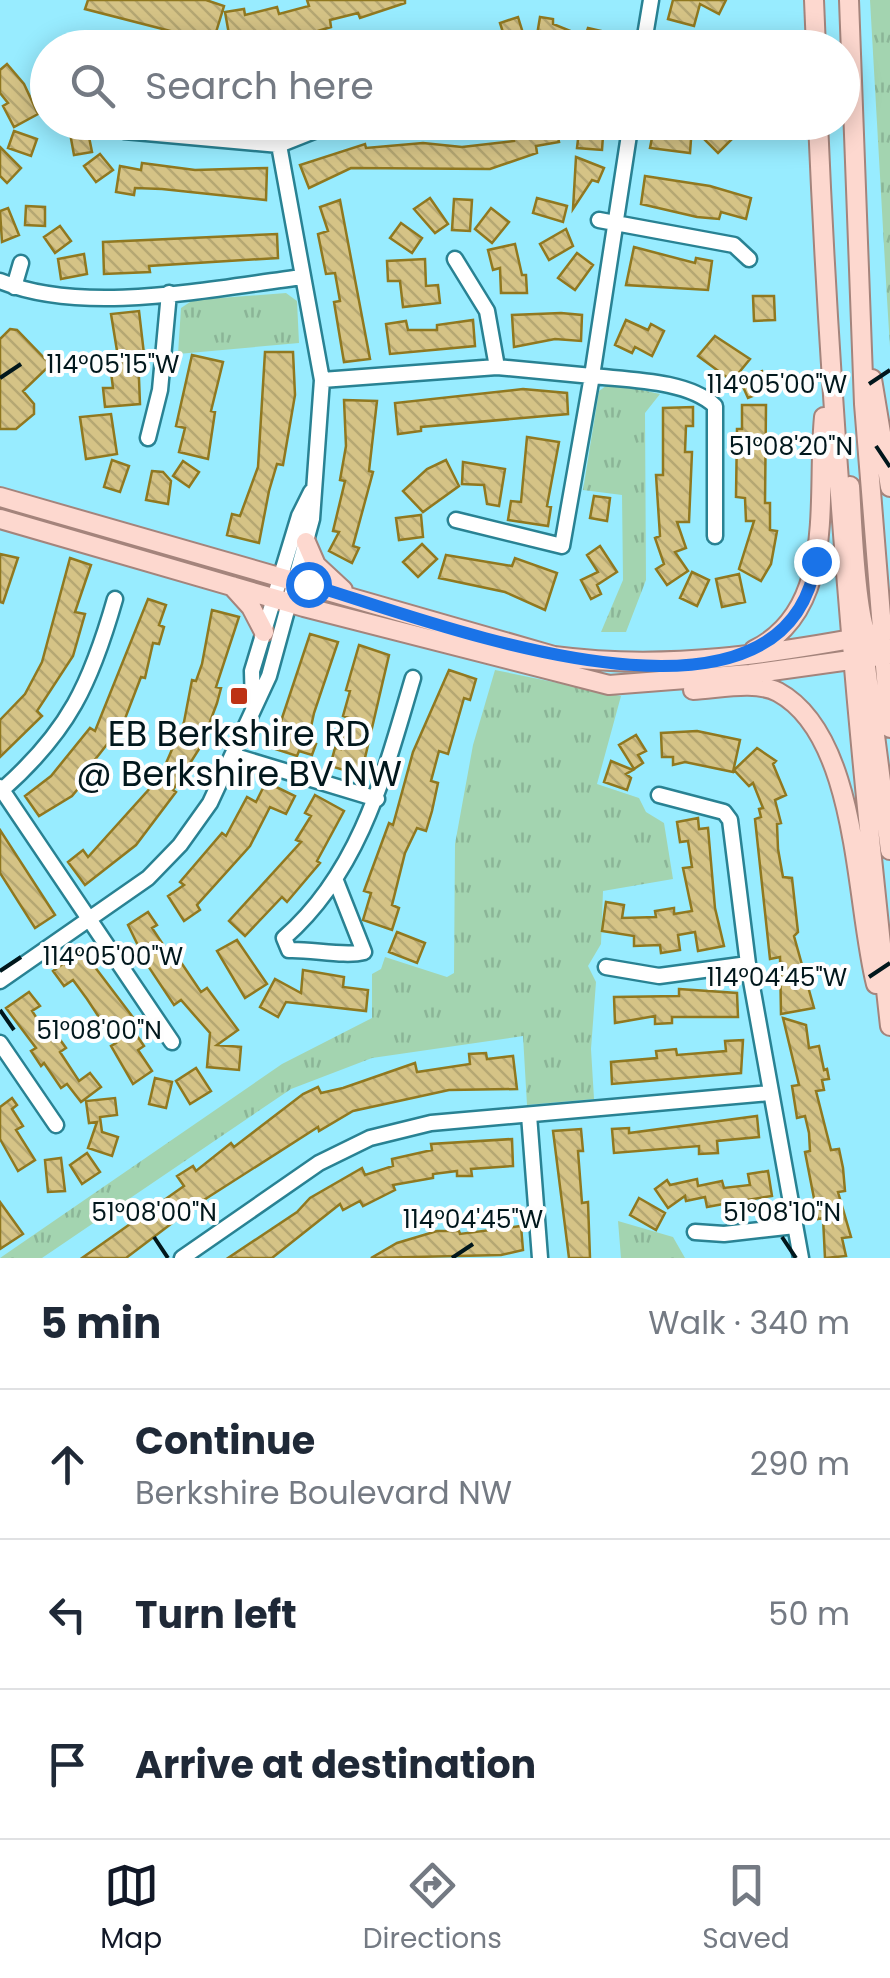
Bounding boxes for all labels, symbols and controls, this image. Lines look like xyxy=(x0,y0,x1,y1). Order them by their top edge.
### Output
search box xyxy=(30,30,860,140)
icon: search xyxy=(65,58,120,113)
text: Search here xyxy=(145,59,374,112)
text: 114°05'15"W xyxy=(47,347,179,382)
text: 114°05'00"W xyxy=(707,367,847,402)
text: 51°08'20"N xyxy=(729,429,853,464)
route end xyxy=(794,539,840,585)
route start xyxy=(286,562,332,608)
marker: EB Berkshire RD @ Berkshire BV NW xyxy=(228,685,250,707)
place label: EB Berkshire RD @ Berkshire BV NW xyxy=(76,709,402,798)
text: 114°05'00"W xyxy=(43,939,183,974)
text: 114°04'45"W xyxy=(707,960,847,995)
text: 51°08'00"N xyxy=(36,1013,162,1048)
text: 51°08'00"N xyxy=(91,1195,217,1230)
text: 51°08'10"N xyxy=(723,1195,841,1230)
text: 114°04'45"W xyxy=(403,1202,543,1237)
text: 5 min xyxy=(40,1294,161,1353)
text: Walk · 340 m xyxy=(648,1300,850,1345)
text: Continue xyxy=(135,1414,315,1467)
icon: ahead xyxy=(40,1437,95,1492)
text: 290 m xyxy=(750,1441,850,1486)
text: Berkshire Boulevard NW xyxy=(135,1470,512,1515)
icon: left xyxy=(40,1587,95,1642)
text: Turn left xyxy=(135,1588,297,1641)
text: 50 m xyxy=(768,1591,850,1636)
icon: arrive xyxy=(40,1737,95,1792)
text: Arrive at destination xyxy=(135,1738,536,1791)
tab: Map xyxy=(100,1858,162,1960)
tab: Directions xyxy=(363,1858,502,1960)
tab: Saved xyxy=(702,1858,790,1960)

